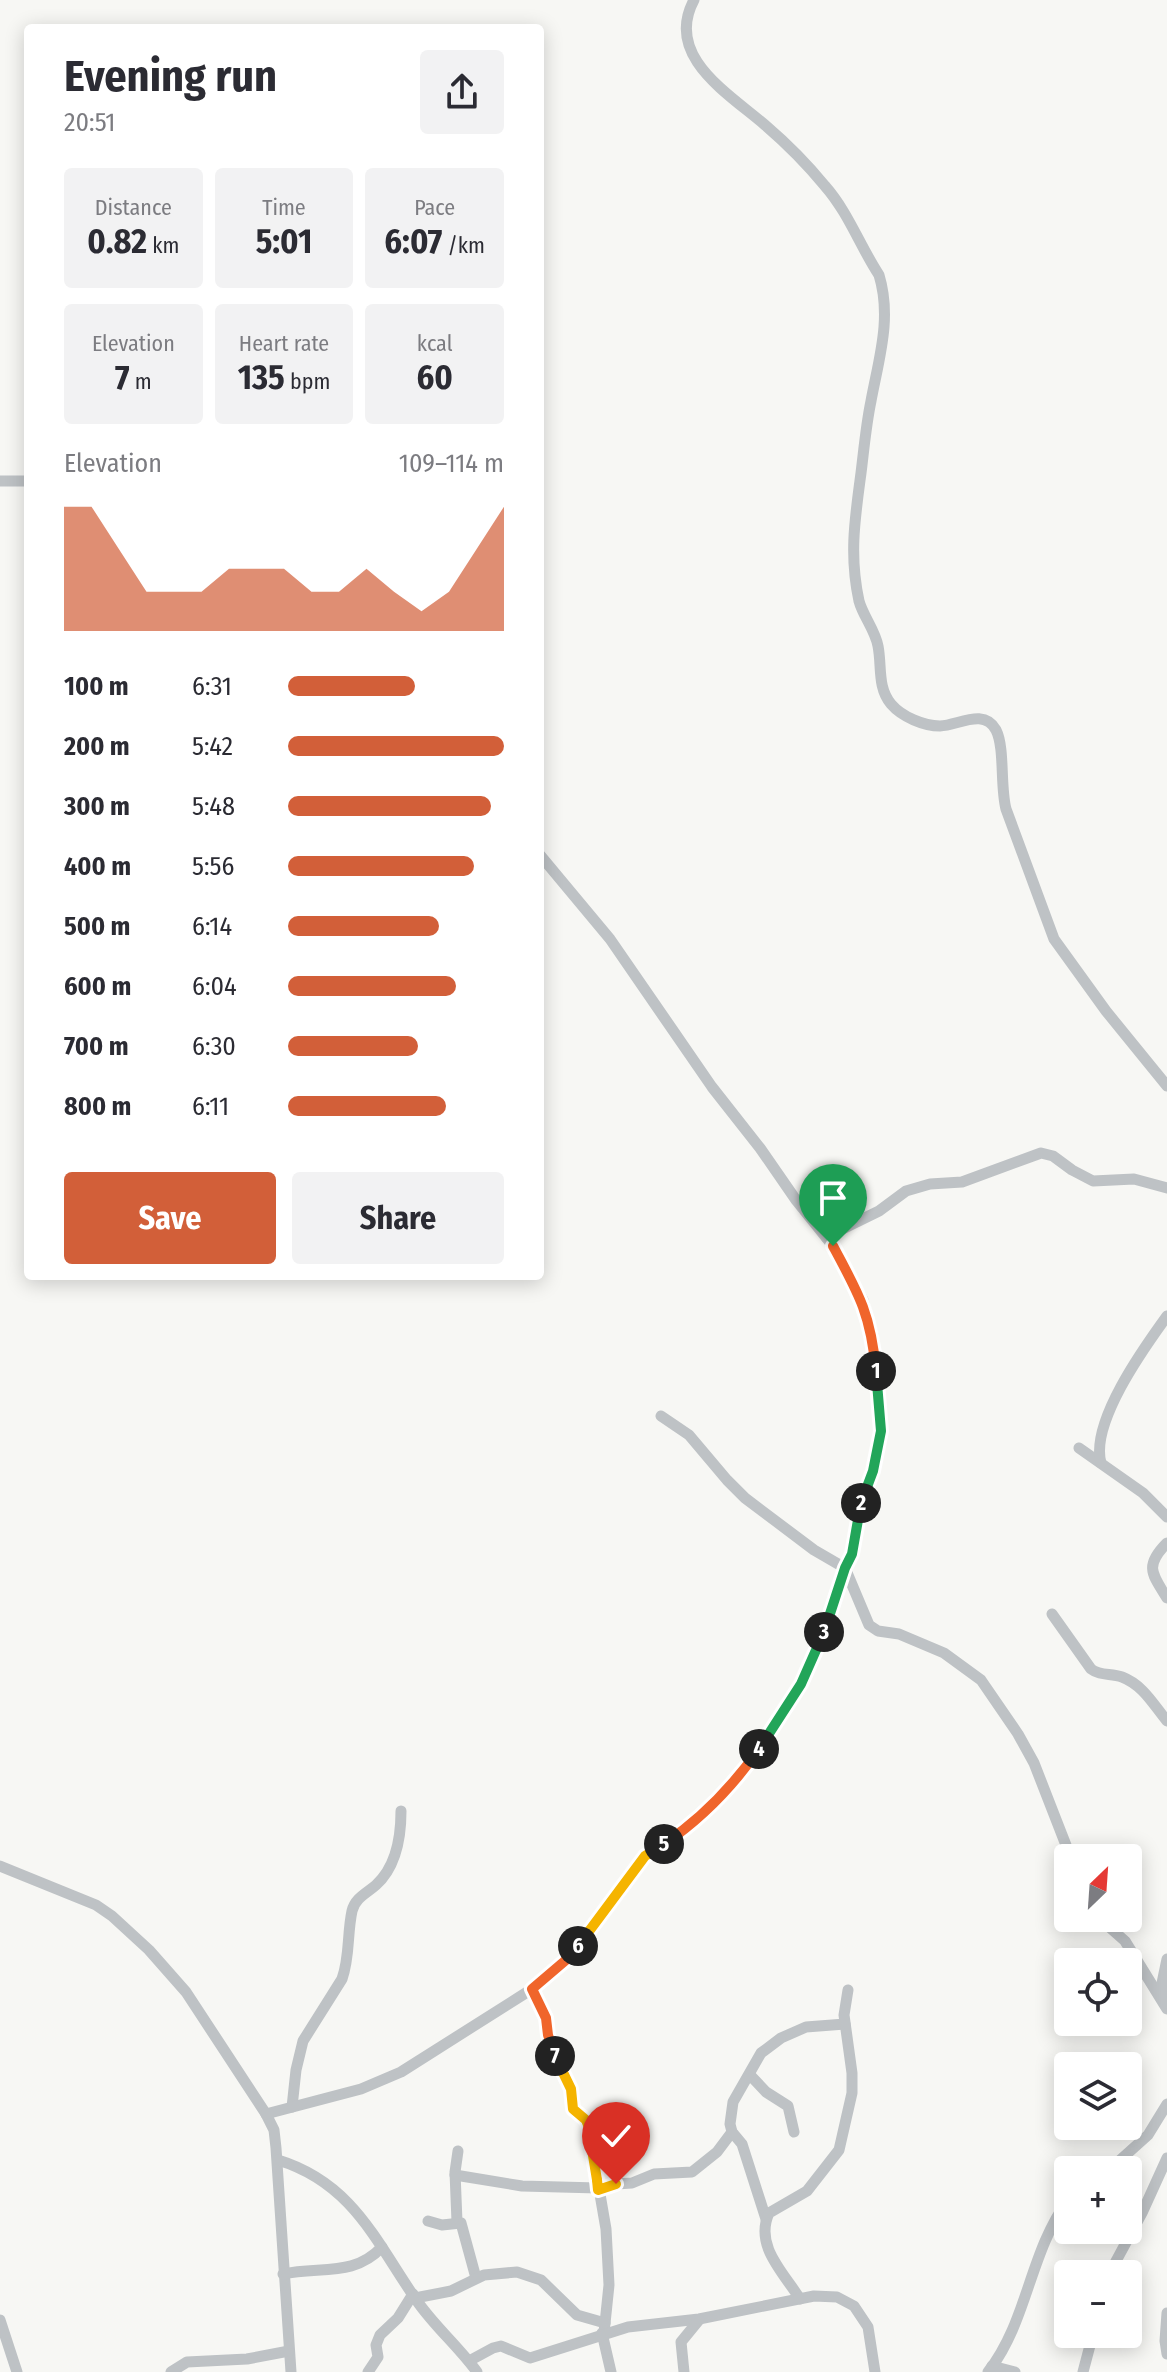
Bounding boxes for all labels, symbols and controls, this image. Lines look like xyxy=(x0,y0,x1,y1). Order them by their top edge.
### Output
text: Evening run xyxy=(64,50,277,103)
button: share xyxy=(420,50,504,134)
text: 20:51 xyxy=(64,107,115,138)
text: Distance xyxy=(95,194,172,221)
text: Time xyxy=(262,194,306,221)
text: Pace xyxy=(414,194,455,221)
text: 0.82 xyxy=(87,221,147,262)
text: 5:01 xyxy=(256,221,312,262)
text: 6:07 xyxy=(384,221,442,262)
text: km xyxy=(147,232,179,259)
text: /km xyxy=(442,232,485,259)
text: Elevation xyxy=(92,330,175,357)
text: Heart rate xyxy=(239,330,329,357)
text: kcal xyxy=(417,330,452,357)
text: 7 xyxy=(115,357,130,398)
text: 135 xyxy=(238,357,285,398)
text: 60 xyxy=(416,357,453,398)
text: m xyxy=(130,368,152,395)
text: bpm xyxy=(285,368,330,395)
text: Elevation xyxy=(64,448,162,479)
text: 109–114 m xyxy=(399,448,504,479)
text: 100 m xyxy=(64,671,129,702)
text: 6:31 xyxy=(192,671,232,702)
text: 200 m xyxy=(64,731,130,762)
text: 5:42 xyxy=(192,731,233,762)
text: 300 m xyxy=(64,791,130,822)
text: 5:48 xyxy=(192,791,235,822)
text: 400 m xyxy=(64,851,131,882)
text: 5:56 xyxy=(192,851,234,882)
text: 500 m xyxy=(64,911,130,942)
text: 6:14 xyxy=(192,911,232,942)
text: 600 m xyxy=(64,971,131,1002)
text: 6:04 xyxy=(192,971,237,1002)
text: 700 m xyxy=(64,1031,128,1062)
text: 6:30 xyxy=(192,1031,236,1062)
text: 800 m xyxy=(64,1091,131,1122)
text: 6:11 xyxy=(192,1091,229,1122)
pin xyxy=(799,1164,867,1246)
button: Save xyxy=(64,1172,276,1264)
button: Share xyxy=(292,1172,504,1264)
icon: arrive xyxy=(811,1176,855,1220)
pin: 1 xyxy=(856,1351,896,1391)
text: 1 xyxy=(871,1357,881,1384)
pin: 2 xyxy=(841,1483,881,1523)
text: 2 xyxy=(856,1489,866,1516)
pin: 3 xyxy=(804,1612,844,1652)
text: 3 xyxy=(819,1618,829,1645)
pin: 4 xyxy=(739,1729,779,1769)
text: 4 xyxy=(753,1735,765,1762)
pin: 5 xyxy=(644,1824,684,1864)
text: 5 xyxy=(659,1830,669,1857)
north arrow xyxy=(1054,1844,1142,1932)
map controls xyxy=(1054,1844,1142,2348)
pin: 6 xyxy=(558,1926,598,1966)
text: 6 xyxy=(572,1932,584,1959)
button: locate xyxy=(1054,1948,1142,2036)
pin: 7 xyxy=(535,2036,575,2076)
text: 7 xyxy=(550,2042,560,2069)
button: layers xyxy=(1054,2052,1142,2140)
pin xyxy=(582,2102,650,2184)
icon: check xyxy=(594,2114,638,2158)
button: + xyxy=(1054,2156,1142,2244)
button: − xyxy=(1054,2260,1142,2348)

